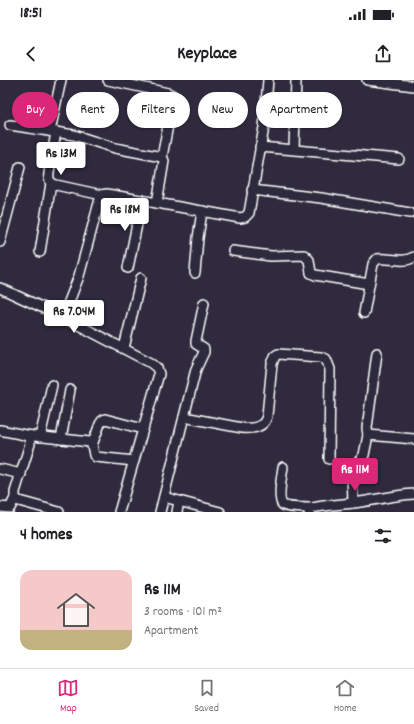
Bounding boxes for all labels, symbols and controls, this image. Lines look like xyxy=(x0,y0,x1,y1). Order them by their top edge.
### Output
text: 18:51 xyxy=(20,3,42,25)
text: Keyplace xyxy=(177,42,237,67)
icon: back xyxy=(20,43,42,65)
icon: share xyxy=(372,43,394,65)
chip: Buy xyxy=(12,92,58,128)
chip: Rent xyxy=(66,92,119,128)
chip: Filters xyxy=(127,92,190,128)
chip: New xyxy=(198,92,248,128)
chip: Apartment xyxy=(256,92,342,128)
pin: Rs 13M xyxy=(28,142,94,176)
text: Rs 13M xyxy=(45,145,77,164)
pin: Rs 18M xyxy=(92,198,158,232)
text: Rs 18M xyxy=(110,201,140,220)
pin: Rs 7.04M xyxy=(33,300,115,334)
text: Rs 7.04M xyxy=(53,303,95,322)
pin: Rs 11M xyxy=(322,458,388,492)
text: Rs 11M xyxy=(341,461,369,480)
text: 4 homes xyxy=(20,524,73,548)
icon: filters xyxy=(372,525,394,547)
text: Rs 11M xyxy=(144,579,181,603)
icon: home xyxy=(52,586,100,634)
text: 3 rooms · 101 m² xyxy=(144,603,222,622)
text: Apartment xyxy=(144,622,198,641)
tab: Map xyxy=(57,677,79,717)
tab: Saved xyxy=(194,677,219,717)
tab: Home xyxy=(334,677,357,717)

